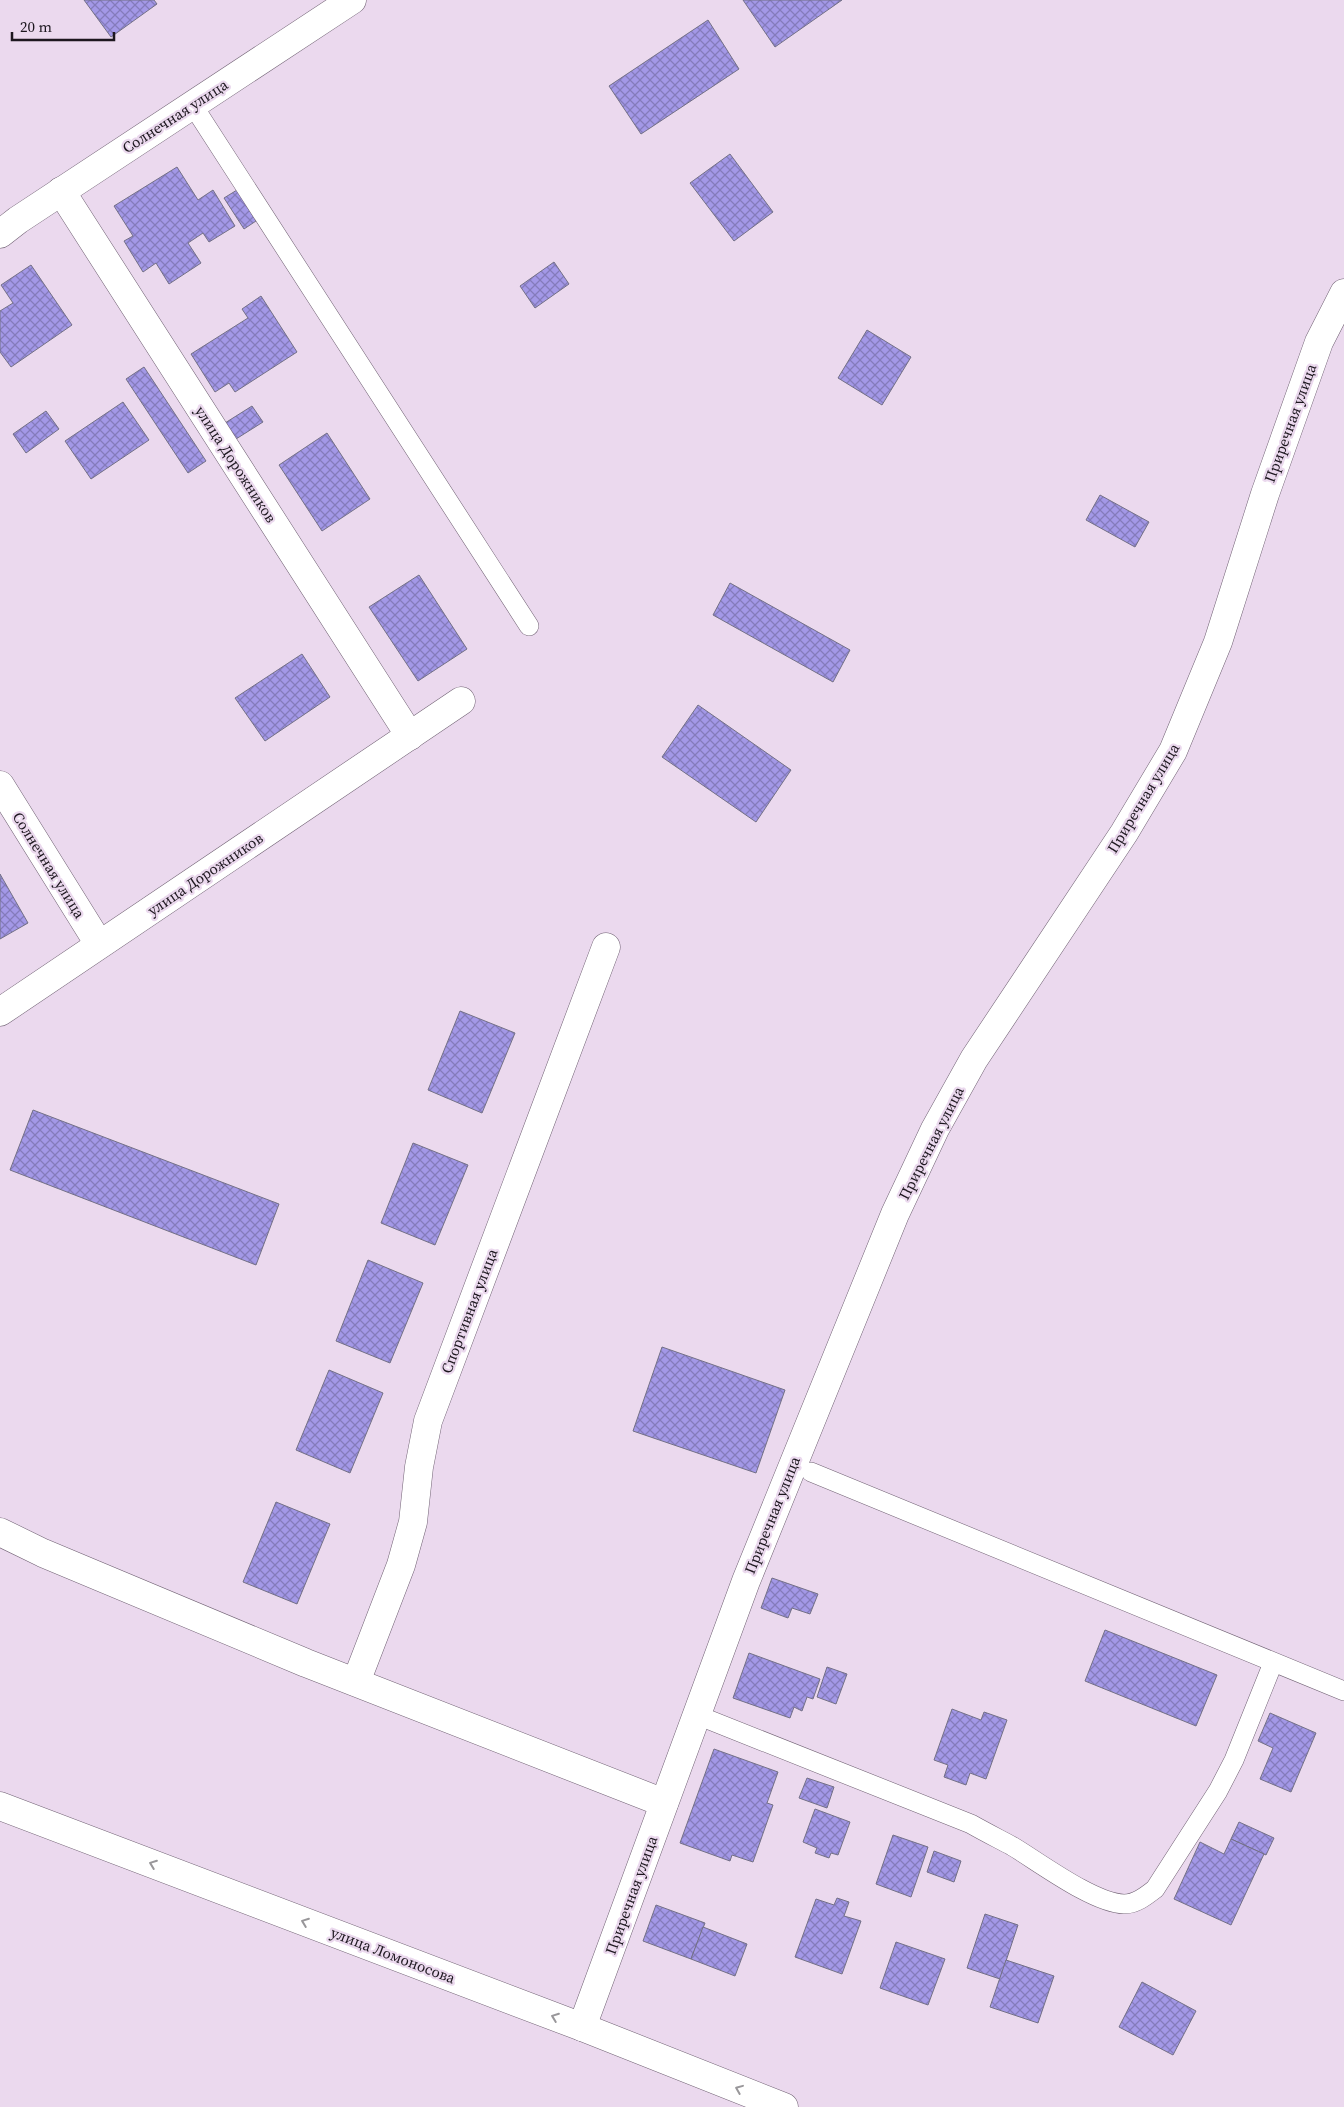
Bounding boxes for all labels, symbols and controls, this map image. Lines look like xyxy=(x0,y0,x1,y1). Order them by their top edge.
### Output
scale bar xyxy=(12,10,115,42)
text: 20 m xyxy=(20,16,52,37)
street label: Солнечная улица xyxy=(118,74,232,158)
street label: Приречная улица xyxy=(1259,360,1321,485)
street label: улица Дорожников xyxy=(190,402,282,527)
street label: Приречная улица xyxy=(1102,739,1184,857)
street label: Солнечная улица xyxy=(8,808,90,923)
street label: улица Дорожников xyxy=(143,827,267,921)
street label: Приречная улица xyxy=(893,1082,969,1203)
street label: Спортивная улица xyxy=(436,1245,503,1376)
street label: Приречная улица xyxy=(739,1453,805,1577)
street label: Приречная улица xyxy=(600,1832,662,1957)
one-way arrow xyxy=(149,1860,158,1870)
one-way arrow xyxy=(301,1918,310,1928)
street label: улица Ломоносова xyxy=(328,1922,459,1989)
one-way arrow xyxy=(551,2013,560,2023)
one-way arrow xyxy=(735,2085,744,2095)

